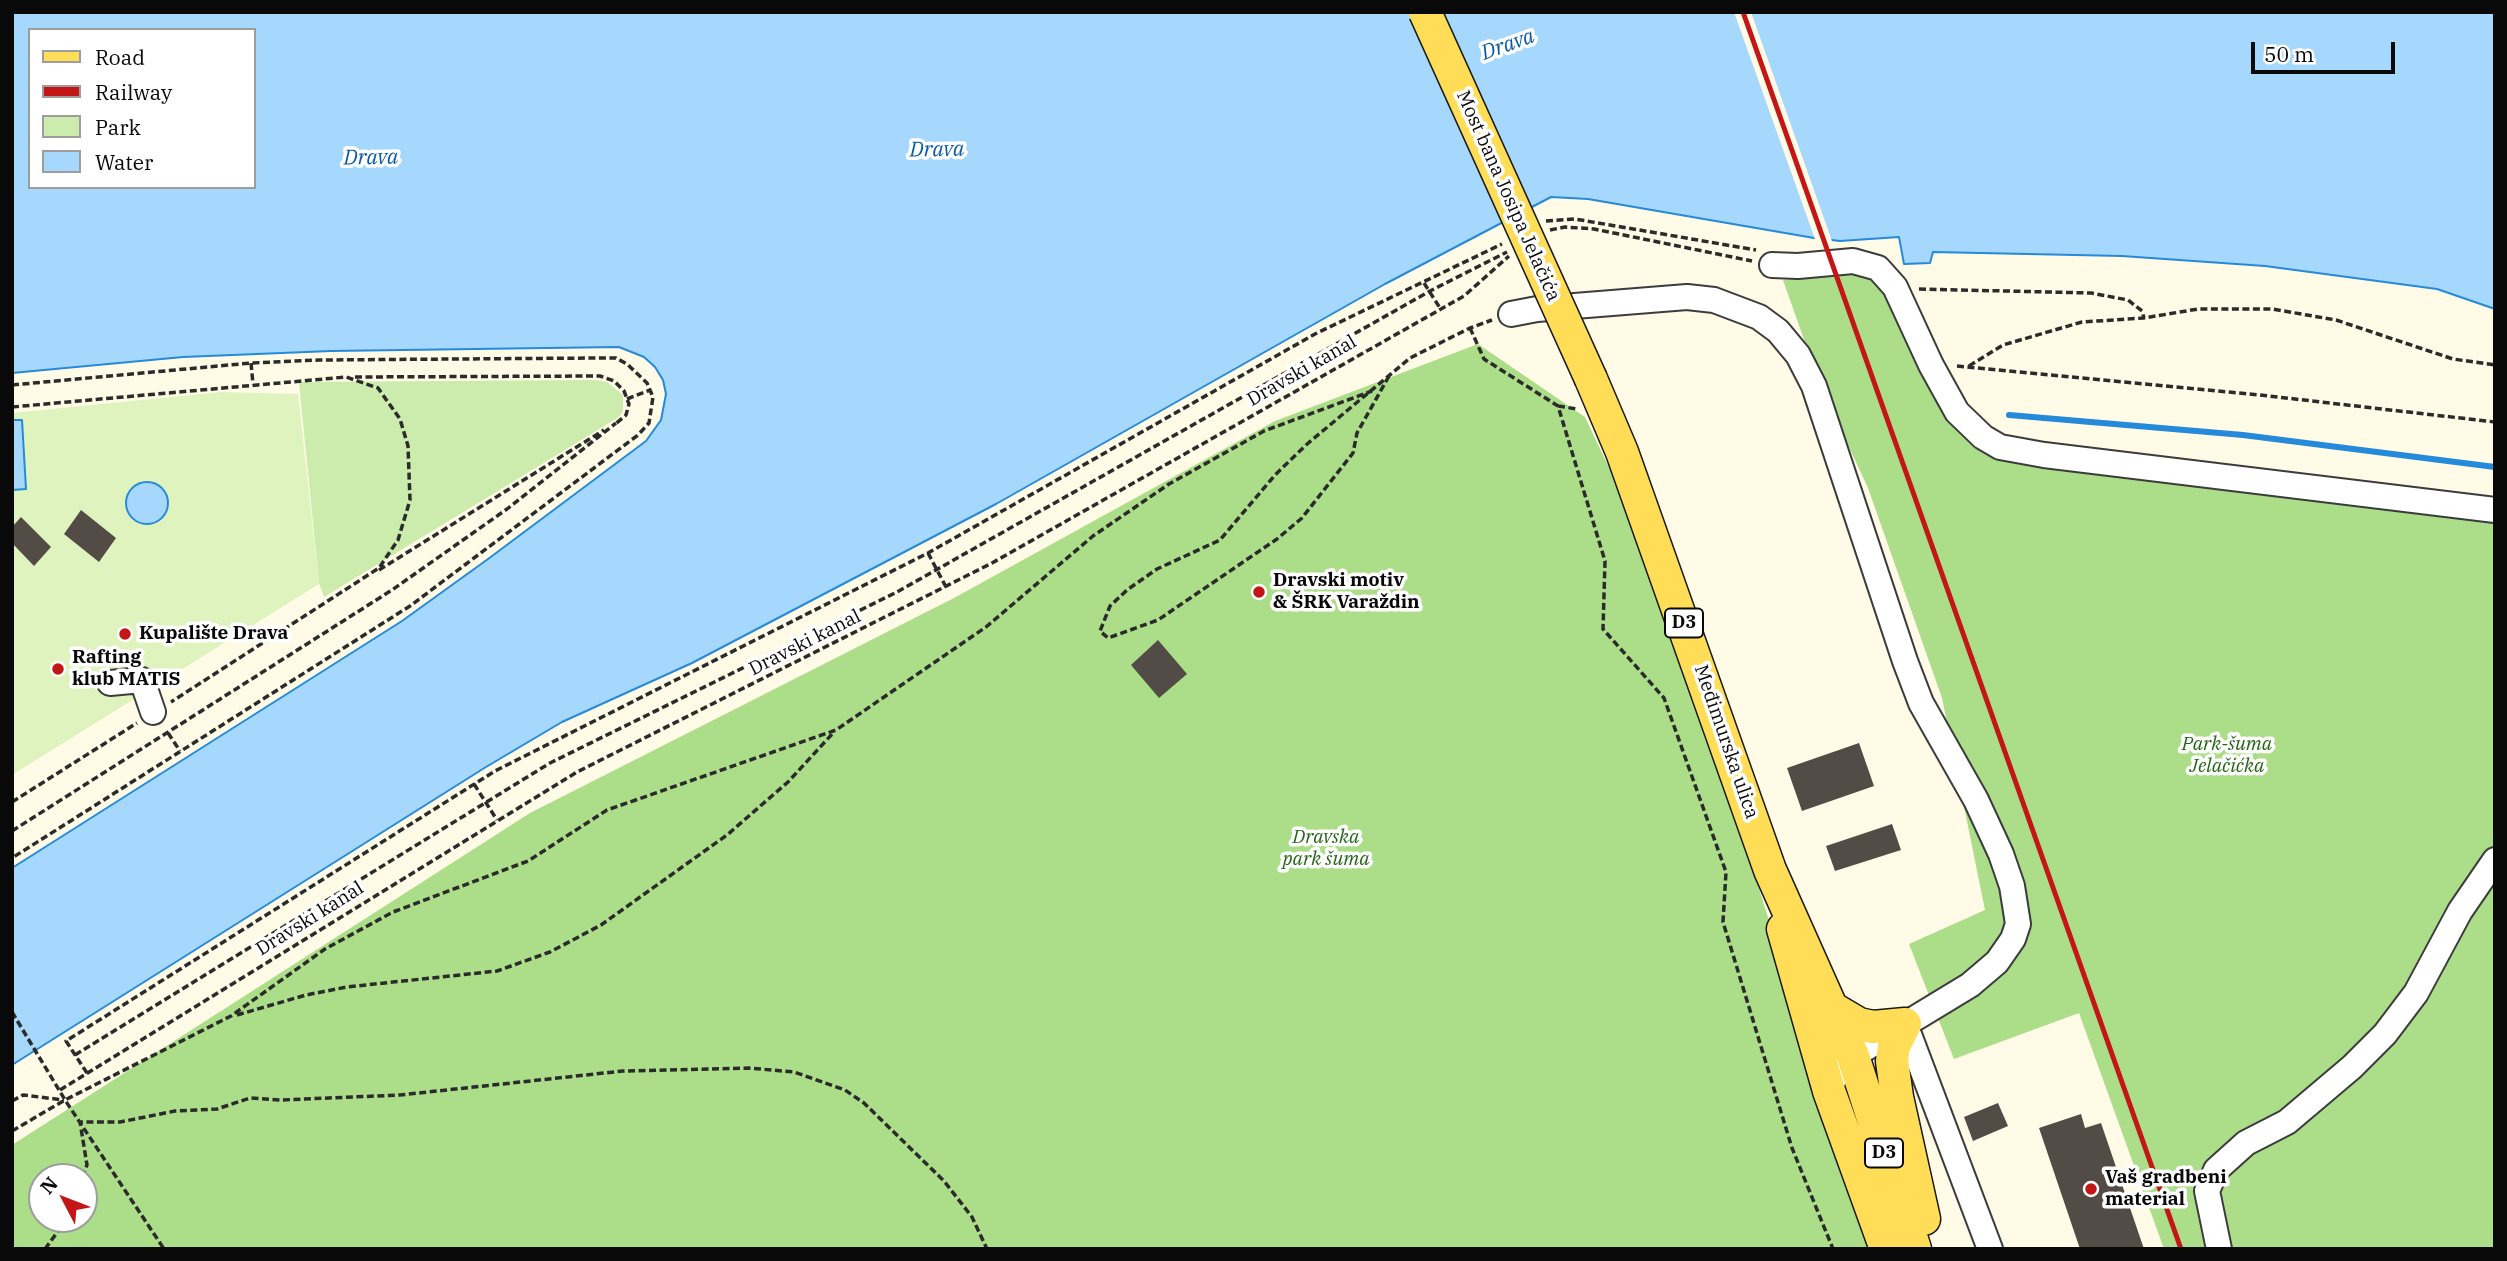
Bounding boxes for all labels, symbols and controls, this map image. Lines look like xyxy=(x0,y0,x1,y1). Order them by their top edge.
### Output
water label: Drava xyxy=(1478,24,1538,66)
legend xyxy=(28,28,256,189)
scale bar xyxy=(2255,28,2398,72)
text: 50 m xyxy=(2264,40,2314,68)
text: Road xyxy=(95,43,145,71)
text: Railway xyxy=(95,78,172,106)
street label: Most bana Josipa Jelačića xyxy=(1451,87,1565,305)
text: Park xyxy=(95,113,141,141)
water label: Drava xyxy=(909,137,965,163)
water label: Drava xyxy=(343,145,399,171)
text: Water xyxy=(95,148,153,176)
street label: Dravski kanal xyxy=(1243,330,1361,412)
place label: Dravski motiv & ŠRK Varaždin xyxy=(1273,570,1420,614)
marker: Dravski motiv & ŠRK Varaždin xyxy=(1251,584,1267,600)
street label: Dravski kanal xyxy=(745,605,865,681)
road number: D3 xyxy=(1665,608,1703,638)
place label: Kupalište Drava xyxy=(139,623,288,645)
marker: Kupalište Drava xyxy=(117,626,133,642)
place label: Rafting klub MATIS xyxy=(72,647,181,691)
marker: Rafting klub MATIS xyxy=(50,661,66,677)
street label: Međimurska ulica xyxy=(1689,662,1763,822)
park label: Park-šuma Jelačićka xyxy=(2182,734,2272,778)
park label: Dravska park šuma xyxy=(1282,827,1370,871)
street label: Dravski kanal xyxy=(252,877,368,961)
road number: D3 xyxy=(1865,1138,1903,1168)
north arrow xyxy=(28,1163,98,1233)
place label: Vaš gradbeni material xyxy=(2105,1167,2227,1211)
text: N xyxy=(35,1172,63,1199)
marker: Vaš gradbeni material xyxy=(2083,1181,2099,1197)

